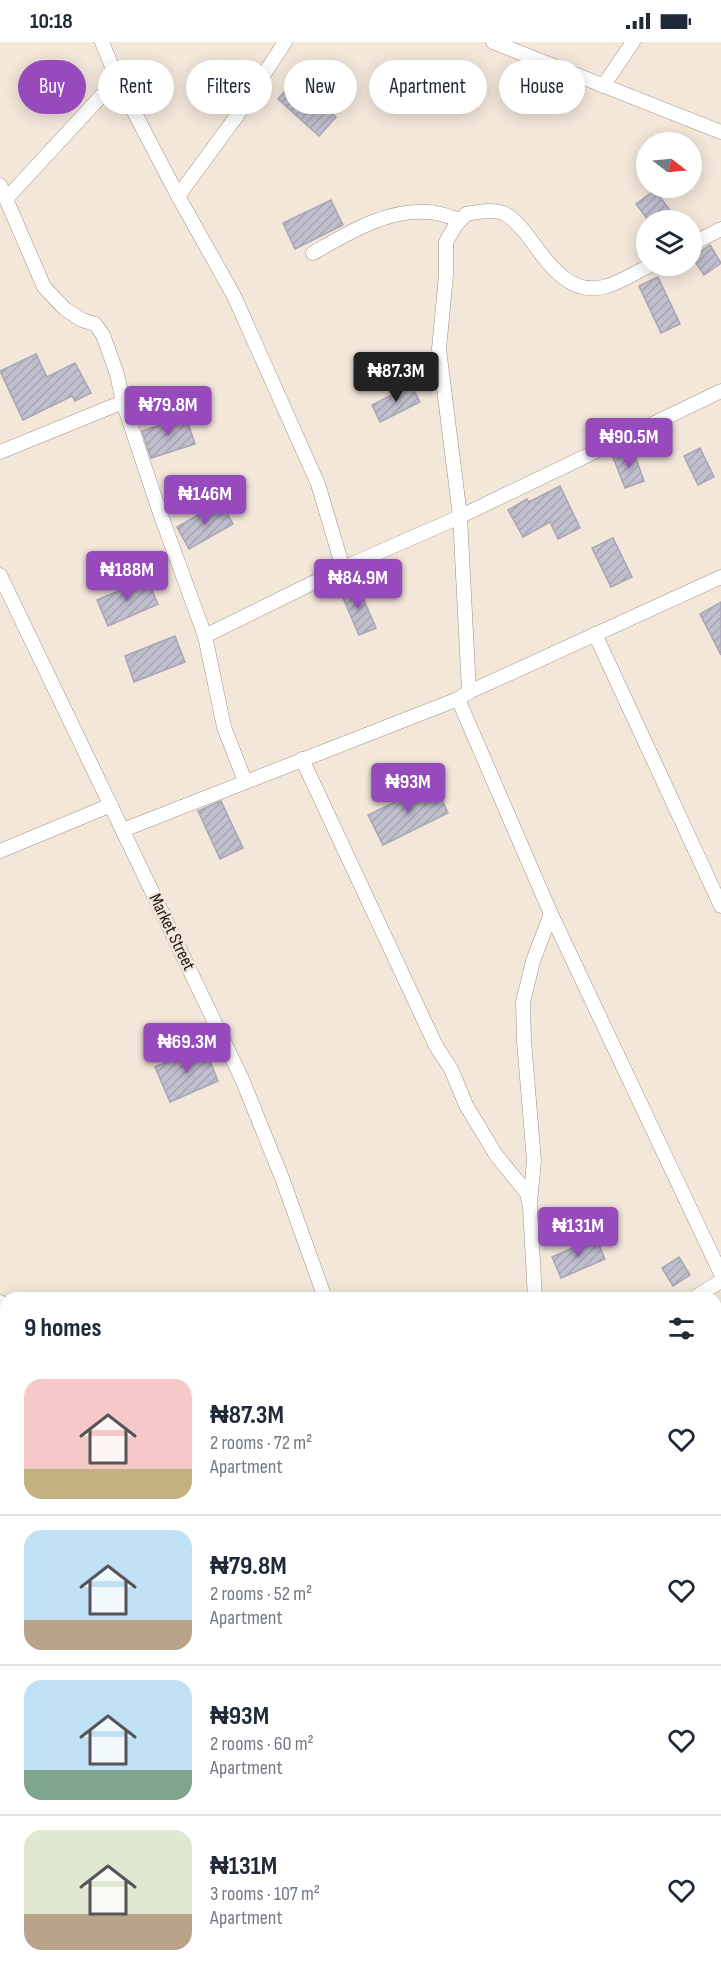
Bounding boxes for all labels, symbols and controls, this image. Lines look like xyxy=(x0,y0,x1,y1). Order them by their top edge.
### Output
text: 10:18 xyxy=(30,8,73,35)
chip: Buy xyxy=(18,60,86,114)
chip: Rent xyxy=(98,60,174,114)
chip: Filters xyxy=(186,60,272,114)
chip: New xyxy=(284,60,357,114)
chip: Apartment xyxy=(369,60,487,114)
chip: House xyxy=(499,60,585,114)
north arrow xyxy=(636,132,702,198)
map controls xyxy=(636,132,702,276)
button: layers xyxy=(636,210,702,276)
pin: ₦87.3M xyxy=(347,352,445,403)
text: ₦87.3M xyxy=(368,359,424,383)
pin: ₦79.8M xyxy=(119,386,217,437)
text: ₦79.8M xyxy=(139,393,197,417)
pin: ₦90.5M xyxy=(580,418,678,469)
text: ₦90.5M xyxy=(600,425,658,449)
pin: ₦146M xyxy=(163,475,247,526)
text: ₦146M xyxy=(178,482,232,506)
pin: ₦188M xyxy=(85,551,169,602)
text: ₦188M xyxy=(100,558,154,582)
pin: ₦84.9M xyxy=(309,559,407,610)
text: ₦84.9M xyxy=(328,566,388,590)
pin: ₦93M xyxy=(372,763,444,814)
text: ₦93M xyxy=(385,770,431,794)
street label: Market Street xyxy=(144,890,200,974)
pin: ₦69.3M xyxy=(138,1023,236,1074)
text: ₦69.3M xyxy=(157,1030,217,1054)
pin: ₦131M xyxy=(536,1207,620,1258)
text: ₦131M xyxy=(552,1214,604,1238)
icon: filters xyxy=(665,1312,698,1345)
text: 9 homes xyxy=(24,1313,102,1344)
text: ₦87.3M xyxy=(210,1400,284,1431)
icon: home xyxy=(72,1403,144,1475)
icon: heart xyxy=(665,1423,698,1456)
text: 2 rooms · 72 m² xyxy=(210,1431,312,1455)
text: Apartment xyxy=(210,1455,283,1479)
text: ₦79.8M xyxy=(210,1551,287,1582)
icon: home xyxy=(72,1554,144,1626)
icon: heart xyxy=(665,1574,698,1607)
text: 2 rooms · 52 m² xyxy=(210,1582,312,1606)
text: Apartment xyxy=(210,1606,283,1630)
text: ₦93M xyxy=(210,1701,269,1732)
icon: home xyxy=(72,1704,144,1776)
icon: heart xyxy=(665,1724,698,1757)
text: 2 rooms · 60 m² xyxy=(210,1732,314,1756)
text: Apartment xyxy=(210,1756,283,1780)
text: ₦131M xyxy=(210,1851,277,1882)
icon: home xyxy=(72,1854,144,1926)
icon: heart xyxy=(665,1874,698,1907)
text: 3 rooms · 107 m² xyxy=(210,1882,320,1906)
text: Apartment xyxy=(210,1906,283,1930)

